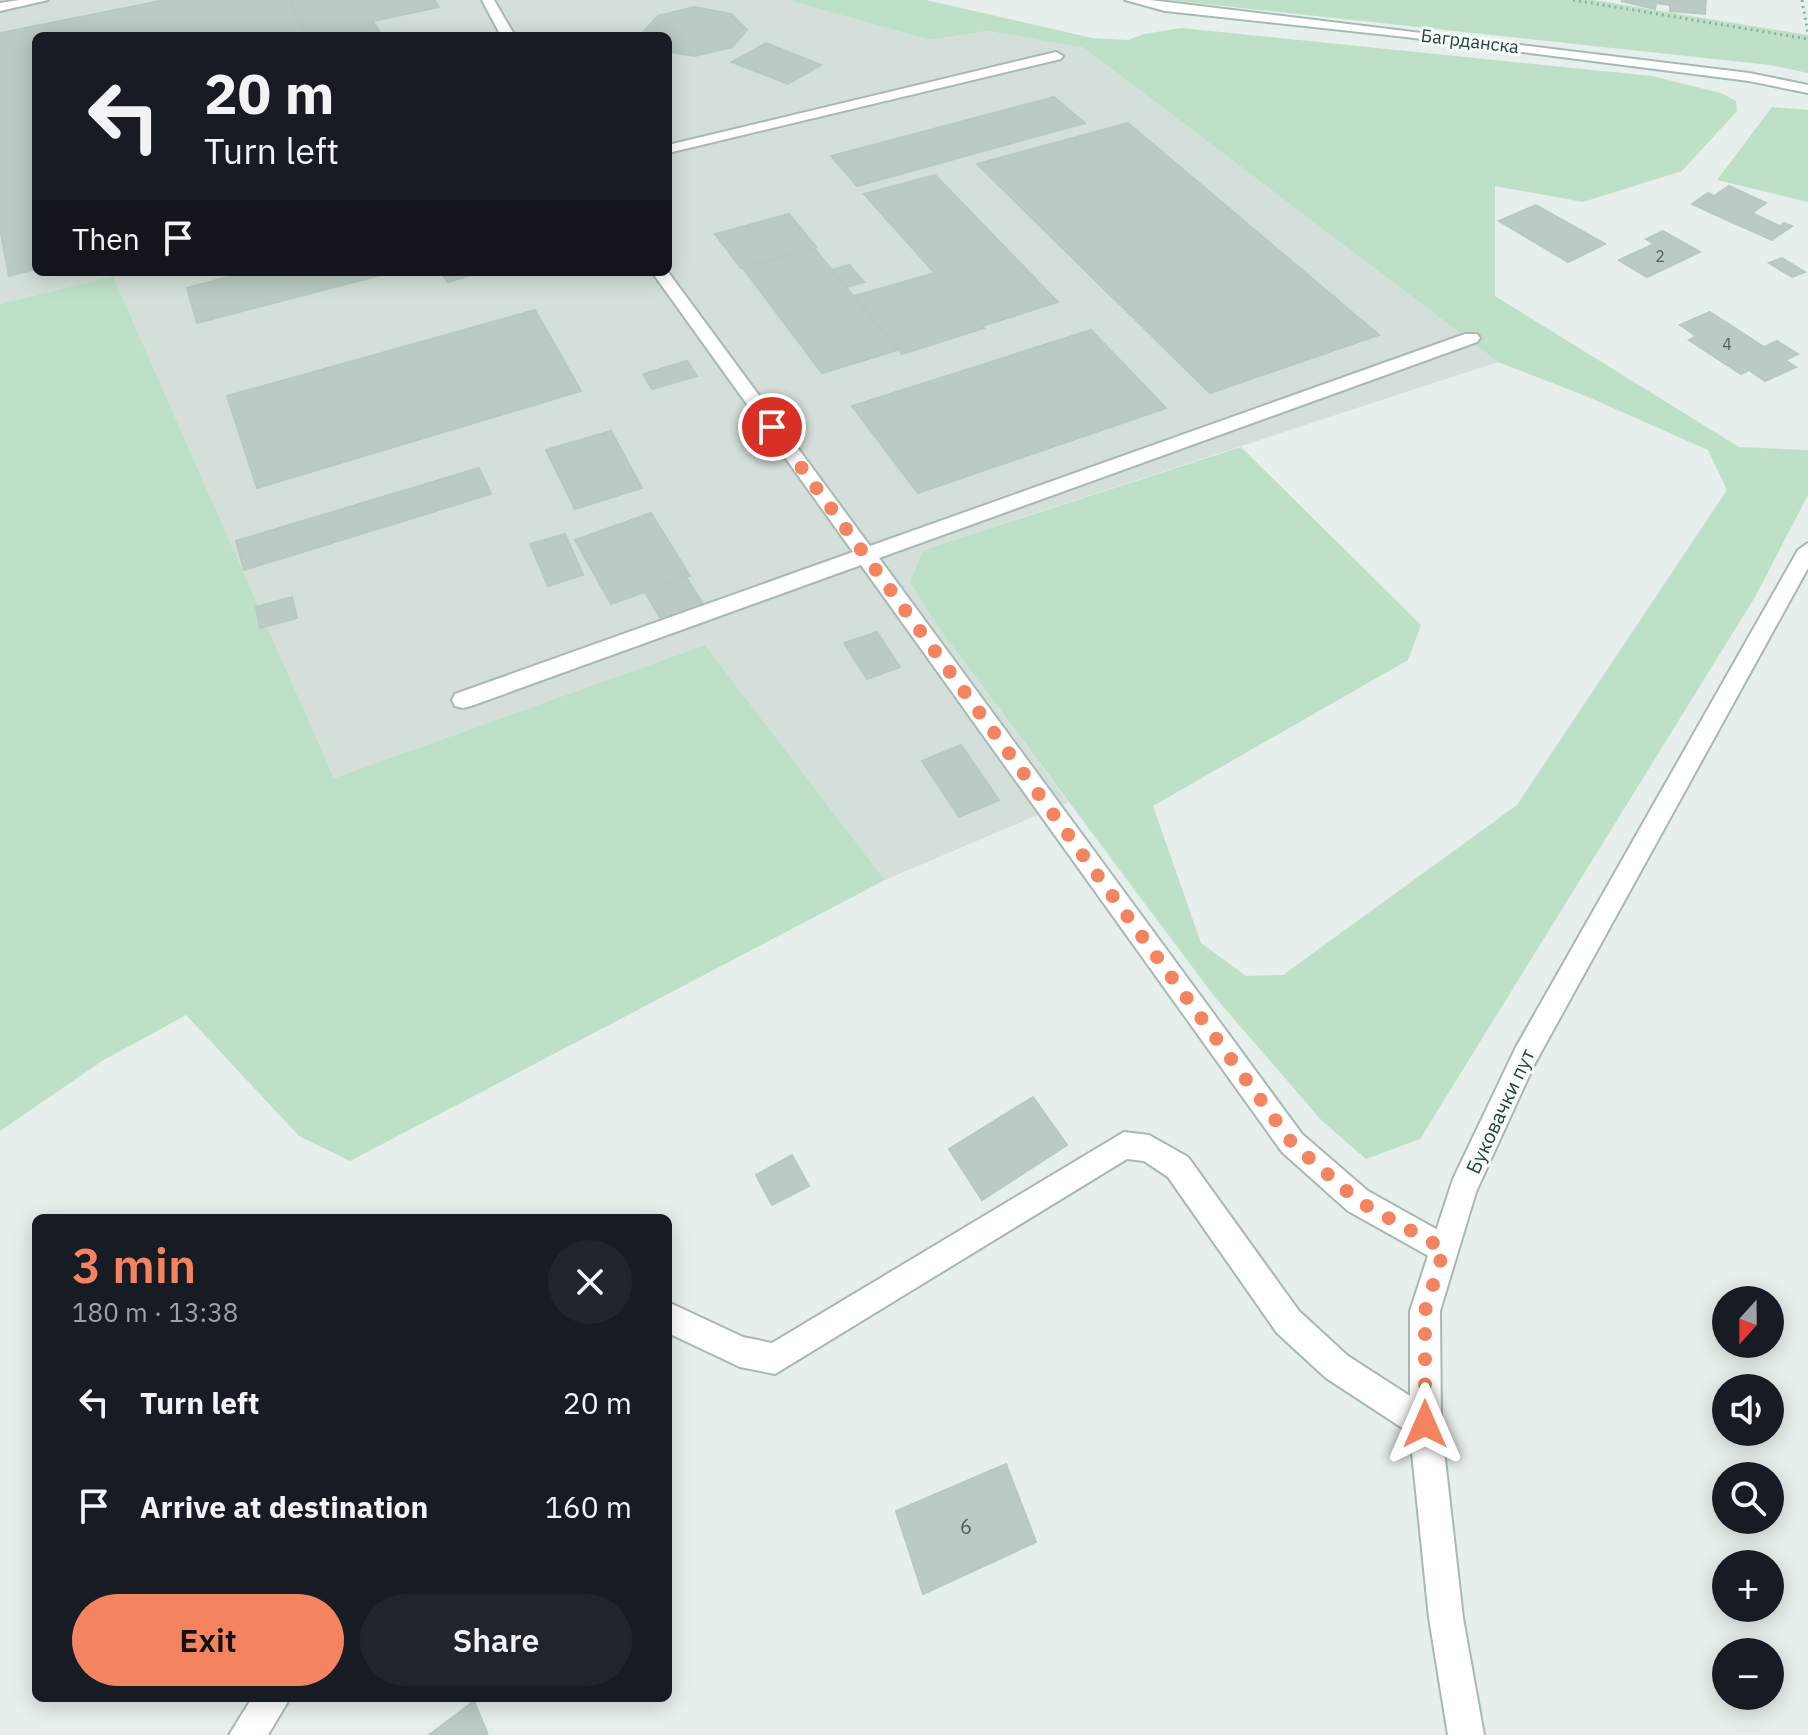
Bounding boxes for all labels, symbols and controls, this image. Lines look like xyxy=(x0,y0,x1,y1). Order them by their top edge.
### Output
street label: Багрданска xyxy=(1420,24,1521,58)
text: 20 m xyxy=(204,57,334,129)
icon: left xyxy=(72,64,176,168)
text: Turn left xyxy=(204,127,339,174)
icon: arrive xyxy=(156,216,200,260)
text: Then xyxy=(72,219,140,258)
house number: 2 xyxy=(1655,246,1665,266)
house number: 4 xyxy=(1722,334,1732,354)
pin xyxy=(738,393,806,461)
icon: arrive xyxy=(750,405,794,449)
street label: Буковачки пут xyxy=(1459,1044,1541,1178)
text: 3 min xyxy=(72,1234,196,1296)
button: close xyxy=(548,1240,632,1324)
north arrow xyxy=(1712,1286,1784,1358)
map controls xyxy=(1712,1286,1784,1710)
text: 180 m · 13:38 xyxy=(72,1295,238,1329)
button: sound xyxy=(1712,1374,1784,1446)
icon: left xyxy=(72,1380,116,1424)
position arrow xyxy=(1383,1382,1467,1466)
text: Turn left xyxy=(140,1383,259,1422)
text: 20 m xyxy=(563,1383,632,1422)
button: search xyxy=(1712,1462,1784,1534)
icon: arrive xyxy=(72,1484,116,1528)
text: Arrive at destination xyxy=(140,1487,428,1526)
text: 160 m xyxy=(545,1487,632,1526)
house number: 6 xyxy=(960,1513,972,1540)
button: + xyxy=(1712,1550,1784,1622)
button: Exit xyxy=(72,1594,344,1686)
button: Share xyxy=(360,1594,632,1686)
button: − xyxy=(1712,1638,1784,1710)

